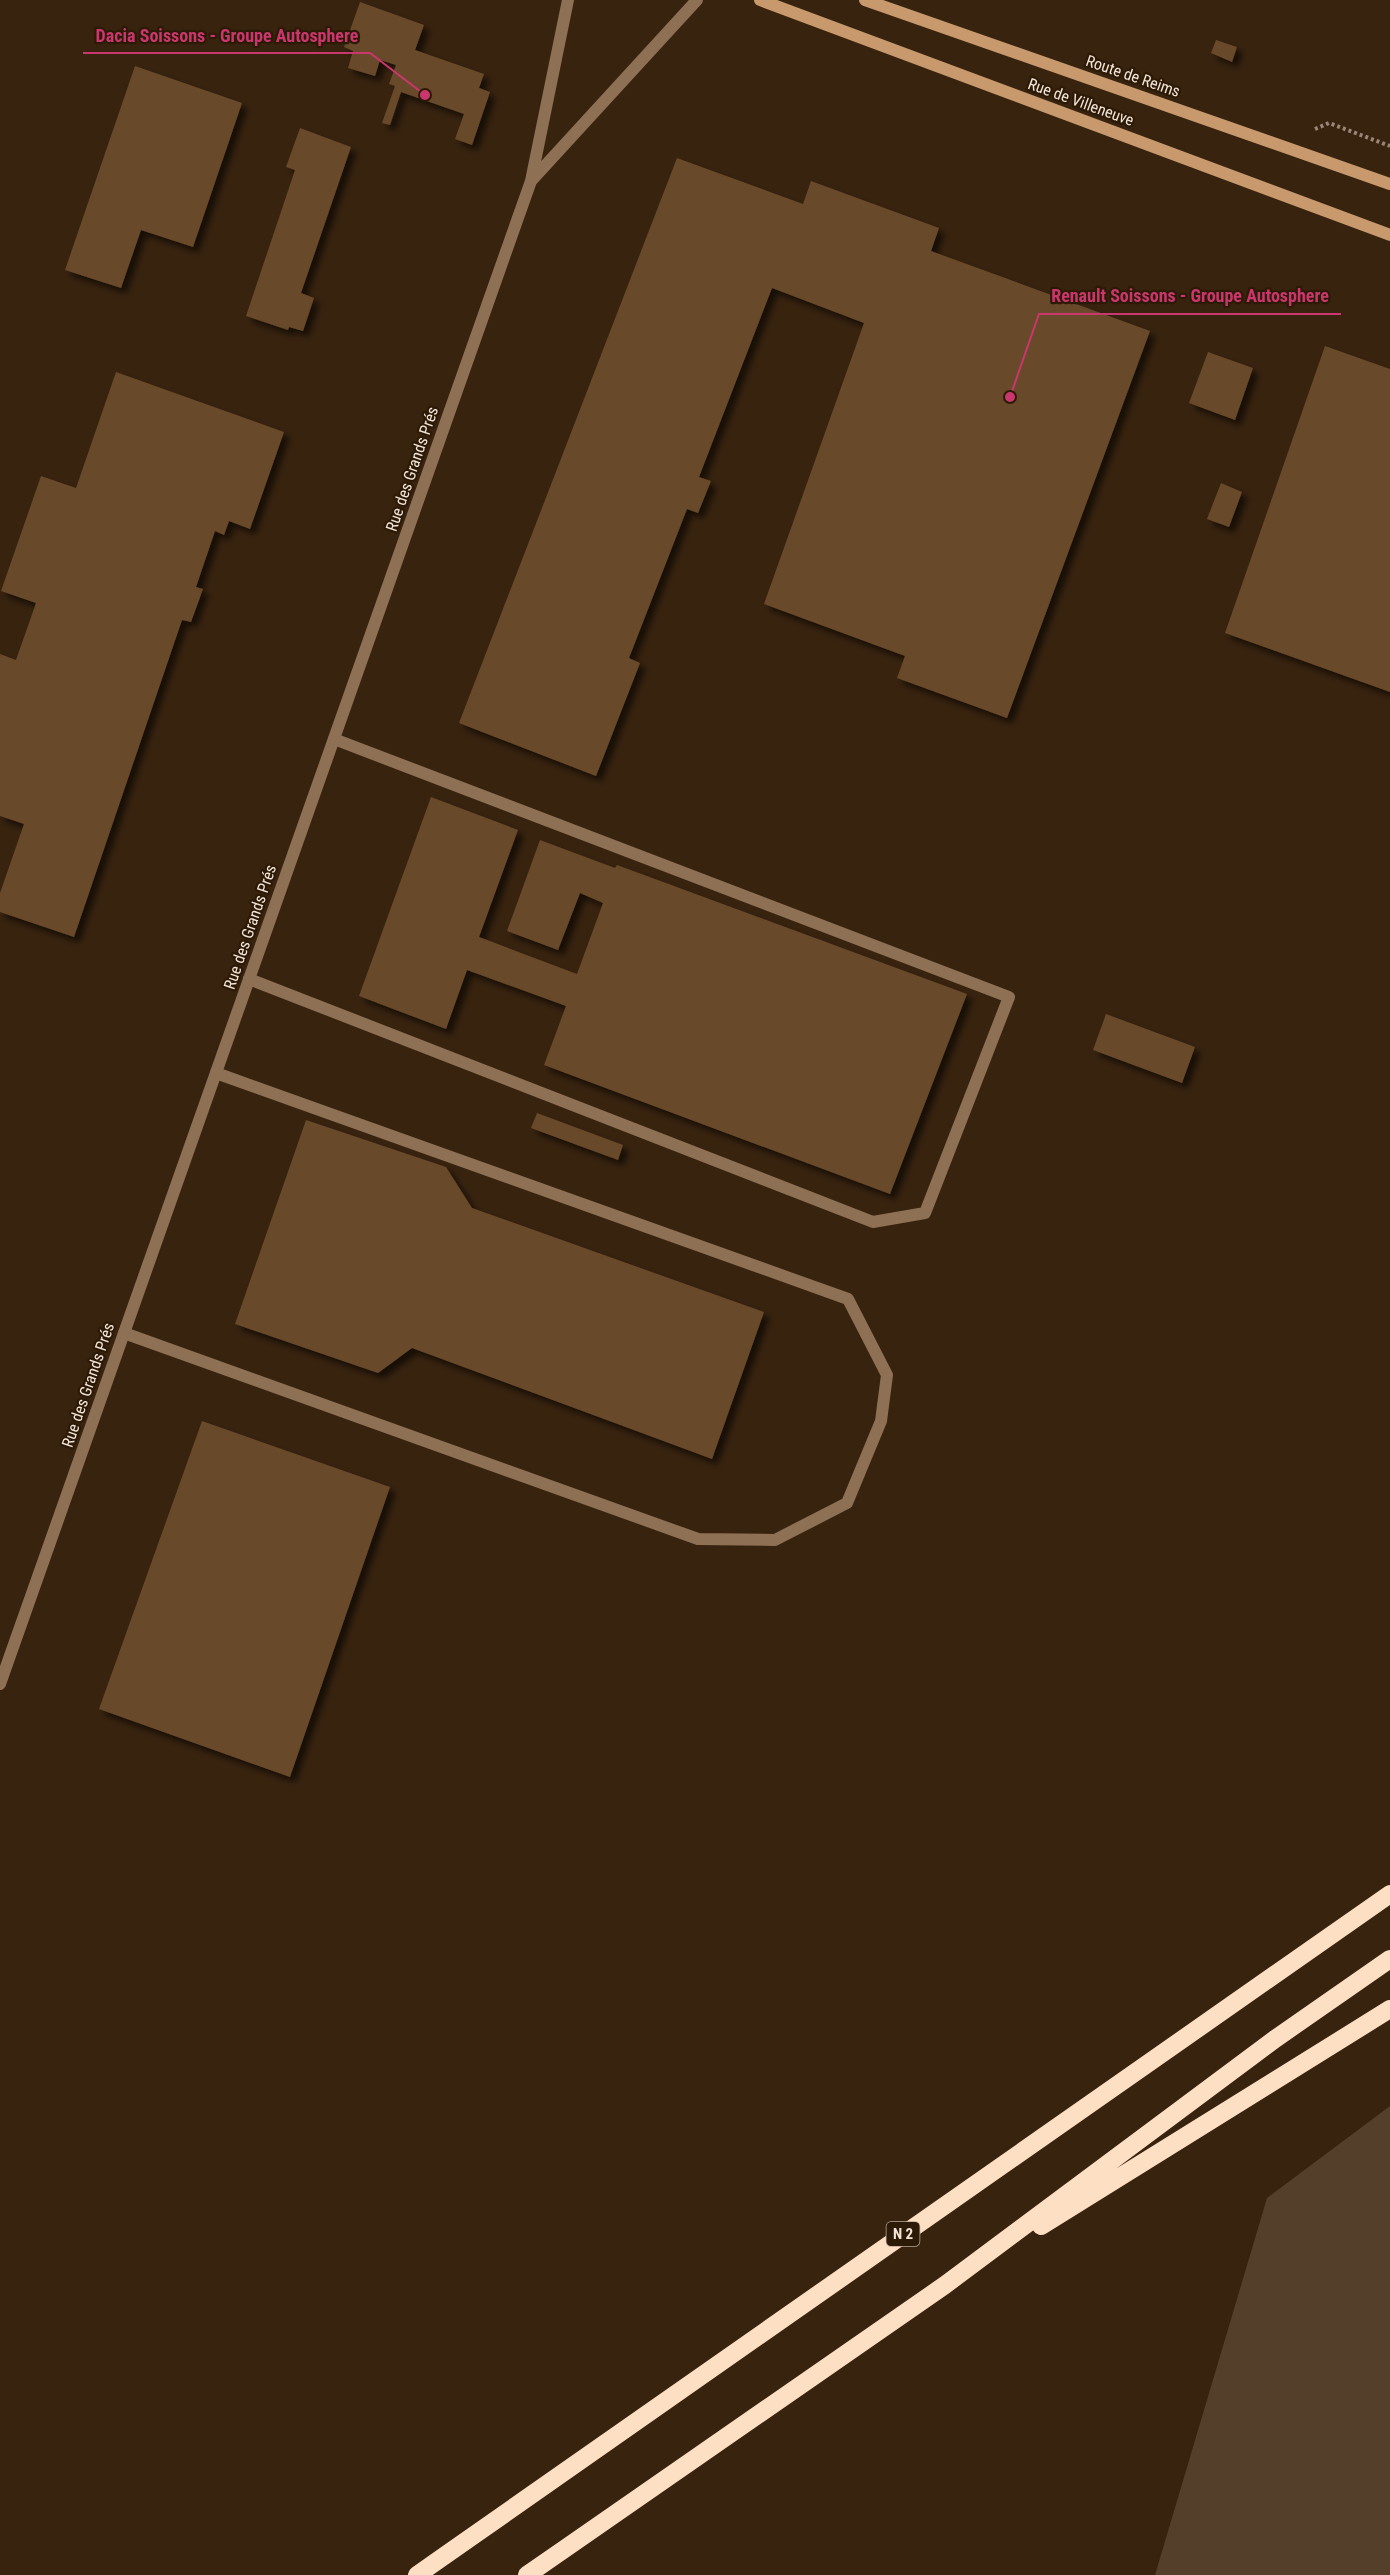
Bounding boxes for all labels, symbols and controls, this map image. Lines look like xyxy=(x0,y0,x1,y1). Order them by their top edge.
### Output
callout: Dacia Soissons - Groupe Autosphere xyxy=(83,17,370,53)
text: Dacia Soissons - Groupe Autosphere xyxy=(96,25,359,46)
street label: Route de Reims xyxy=(1083,51,1183,101)
street label: Rue de Villeneuve xyxy=(1025,74,1137,130)
callout: Renault Soissons - Groupe Autosphere xyxy=(1039,278,1341,314)
text: Renault Soissons - Groupe Autosphere xyxy=(1051,285,1329,306)
street label: Rue des Grands Prés xyxy=(382,404,442,534)
street label: Rue des Grands Prés xyxy=(220,862,280,992)
street label: Rue des Grands Prés xyxy=(58,1320,118,1450)
road number: N 2 xyxy=(886,2222,920,2246)

